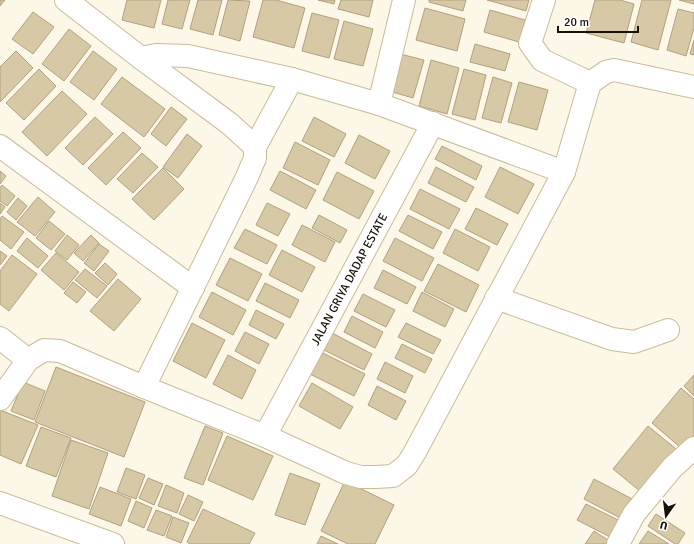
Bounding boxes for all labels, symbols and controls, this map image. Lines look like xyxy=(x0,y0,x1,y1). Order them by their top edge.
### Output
scale bar xyxy=(558,8,638,34)
text: 20 m xyxy=(564,15,589,30)
street label: JALAN GRIYA DADAP ESTATE xyxy=(308,211,391,348)
north arrow xyxy=(646,496,686,536)
text: U xyxy=(659,518,669,532)

